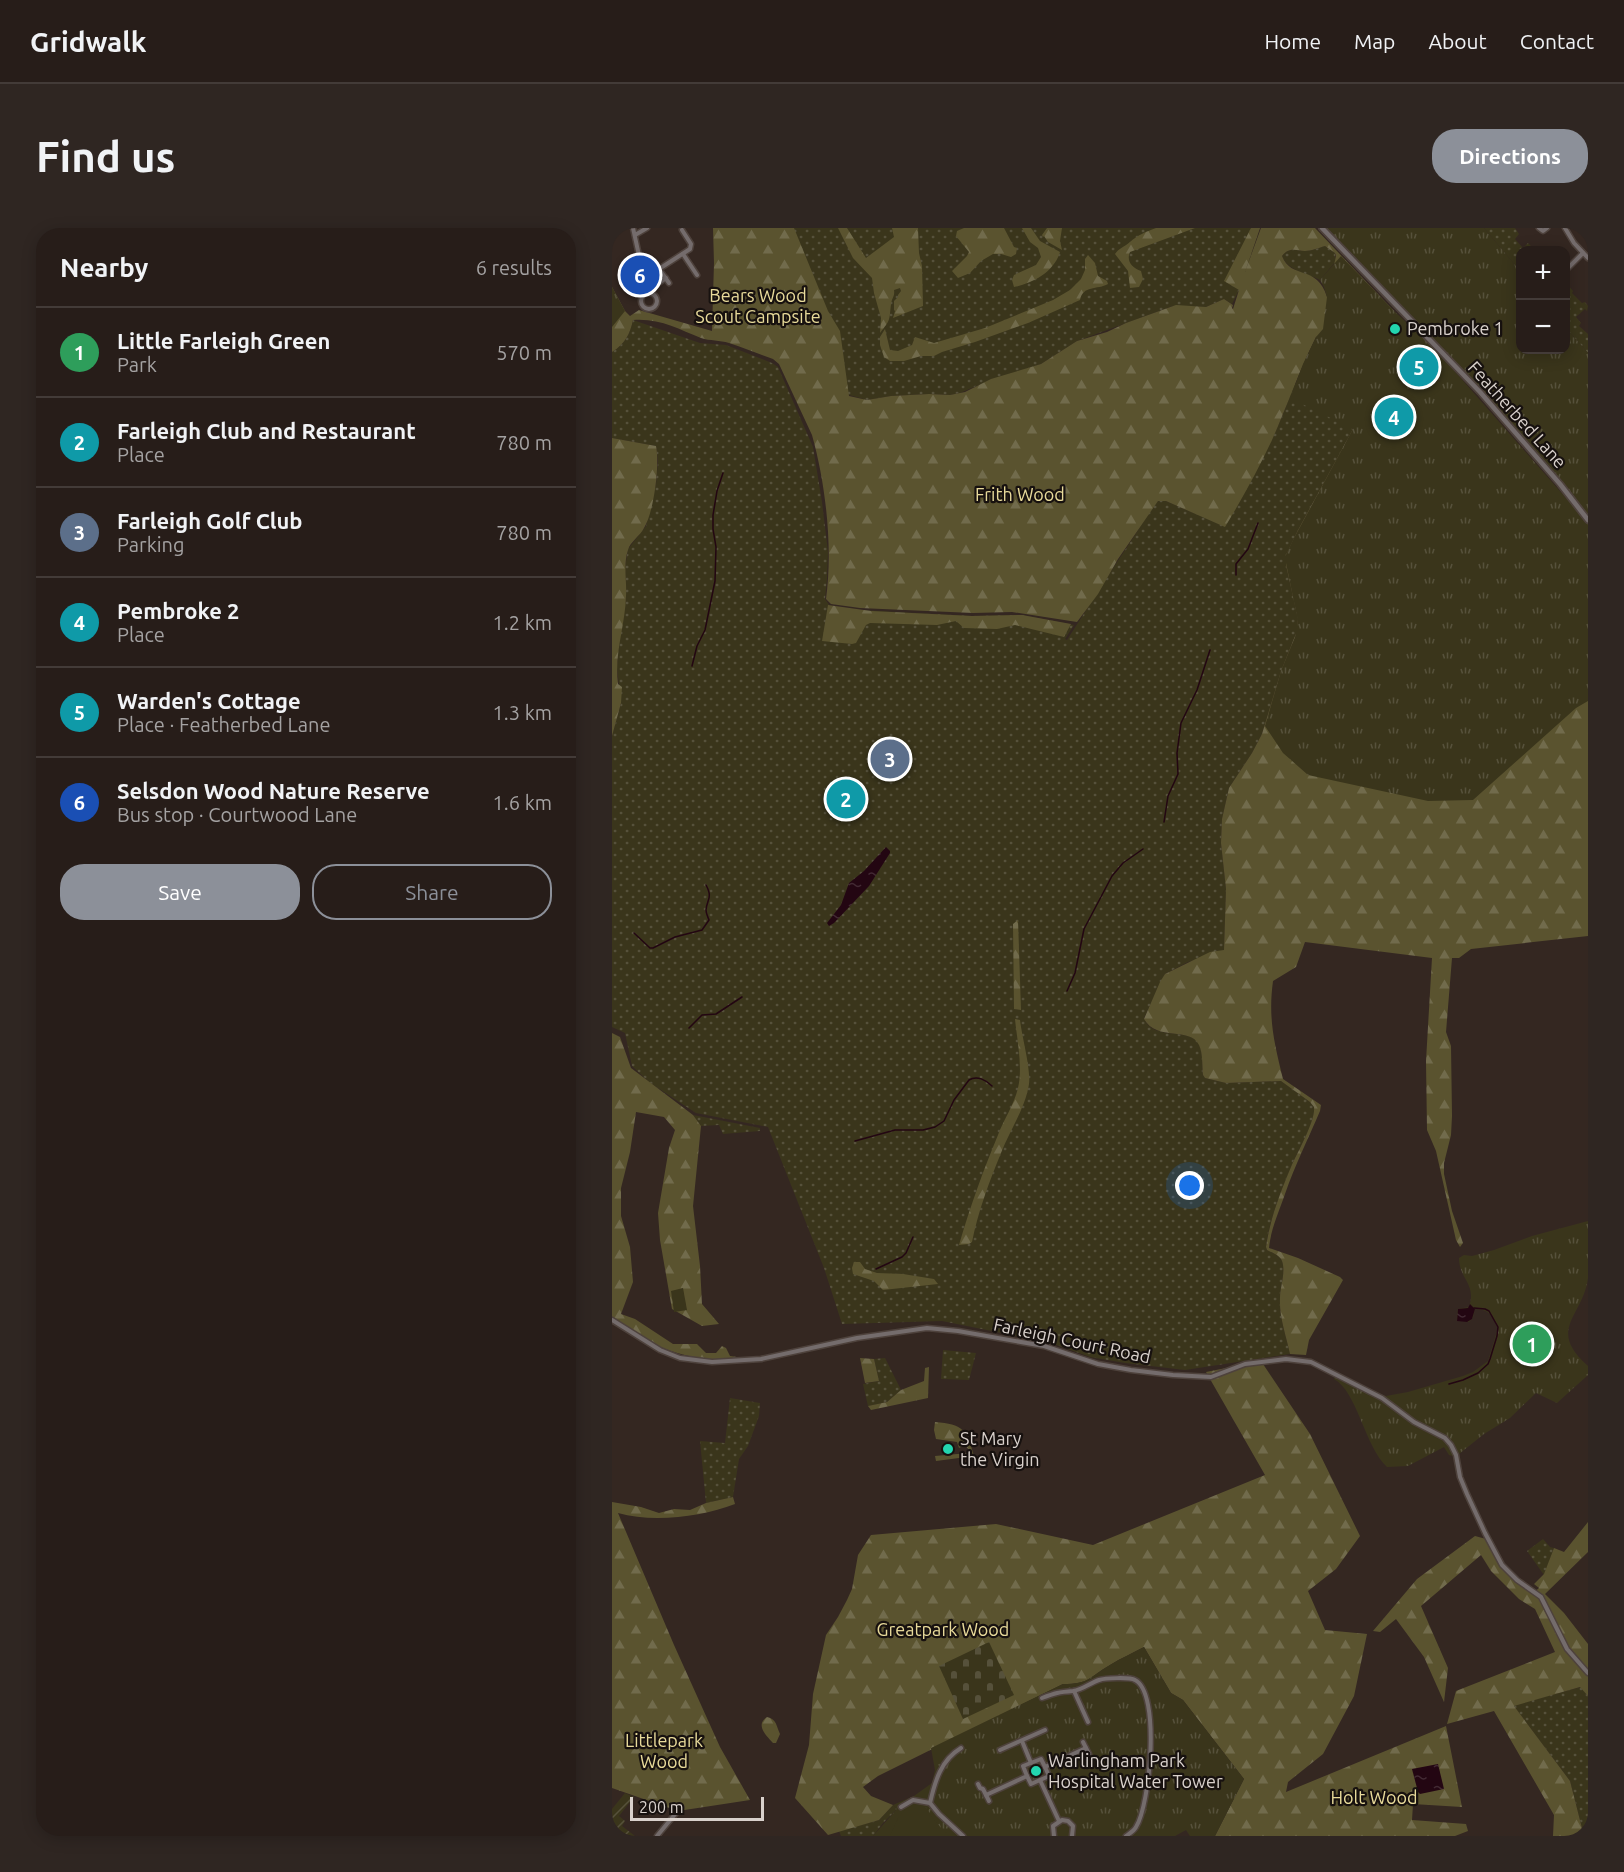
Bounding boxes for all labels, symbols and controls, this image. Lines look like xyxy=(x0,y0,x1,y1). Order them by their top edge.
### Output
text: Gridwalk xyxy=(30,26,147,57)
text: Home xyxy=(1264,29,1321,53)
text: Map xyxy=(1354,29,1395,53)
text: About xyxy=(1428,29,1487,53)
text: Contact xyxy=(1520,29,1594,53)
button: Directions xyxy=(1432,129,1588,183)
text: Find us xyxy=(36,133,175,180)
map controls xyxy=(1516,246,1570,354)
button: + xyxy=(1516,246,1570,300)
pin: 6 xyxy=(621,252,660,298)
text: Nearby xyxy=(60,253,148,282)
text: 6 results xyxy=(476,256,552,279)
park label: Bears Wood Scout Campsite xyxy=(695,285,821,326)
button: − xyxy=(1516,300,1570,354)
place label: Pembroke 1 xyxy=(1407,318,1504,338)
marker: Pembroke 1 xyxy=(1388,322,1402,336)
text: Little Farleigh Green xyxy=(117,328,330,353)
text: 1 xyxy=(74,341,85,364)
text: 570 m xyxy=(496,341,552,364)
pin: 5 xyxy=(1400,344,1438,390)
text: Park xyxy=(117,353,157,376)
street label: Featherbed Lane xyxy=(1465,357,1571,472)
pin: 4 xyxy=(1374,394,1414,440)
text: Farleigh Club and Restaurant xyxy=(117,418,416,443)
text: 2 xyxy=(74,431,85,454)
text: 780 m xyxy=(496,431,552,454)
text: Place xyxy=(117,443,165,466)
park label: Frith Wood xyxy=(975,484,1065,504)
text: Farleigh Golf Club xyxy=(117,508,302,533)
text: 3 xyxy=(74,521,85,544)
text: 780 m xyxy=(496,521,552,544)
text: Parking xyxy=(117,533,185,556)
text: Pembroke 2 xyxy=(117,598,239,623)
text: 4 xyxy=(74,611,85,634)
text: 1.2 km xyxy=(493,611,552,634)
text: Place xyxy=(117,623,165,646)
text: Warden's Cottage xyxy=(117,688,301,713)
text: 5 xyxy=(74,701,85,724)
text: 1.3 km xyxy=(493,701,552,724)
text: Place · Featherbed Lane xyxy=(117,713,331,736)
pin: 3 xyxy=(870,736,910,782)
pin: 2 xyxy=(826,776,866,822)
text: Selsdon Wood Nature Reserve xyxy=(117,778,430,803)
text: 6 xyxy=(74,791,85,814)
text: 1.6 km xyxy=(493,791,552,814)
text: Bus stop · Courtwood Lane xyxy=(117,803,357,826)
button: Save xyxy=(60,864,300,920)
button: Share xyxy=(312,864,552,920)
your location xyxy=(1175,1171,1204,1200)
street label: Farleigh Court Road xyxy=(992,1314,1153,1366)
pin: 1 xyxy=(1512,1322,1552,1366)
place label: St Mary the Virgin xyxy=(960,1428,1040,1469)
marker: St Mary the Virgin xyxy=(941,1442,955,1456)
park label: Greatpark Wood xyxy=(877,1619,1009,1639)
park label: Littlepark Wood xyxy=(625,1730,703,1771)
place label: Warlingham Park Hospital Water Tower xyxy=(1048,1750,1223,1791)
marker: Warlingham Park Hospital Water Tower xyxy=(1029,1764,1043,1778)
park label: Holt Wood xyxy=(1331,1787,1417,1807)
scale bar xyxy=(630,1794,764,1822)
text: 200 m xyxy=(639,1798,684,1816)

